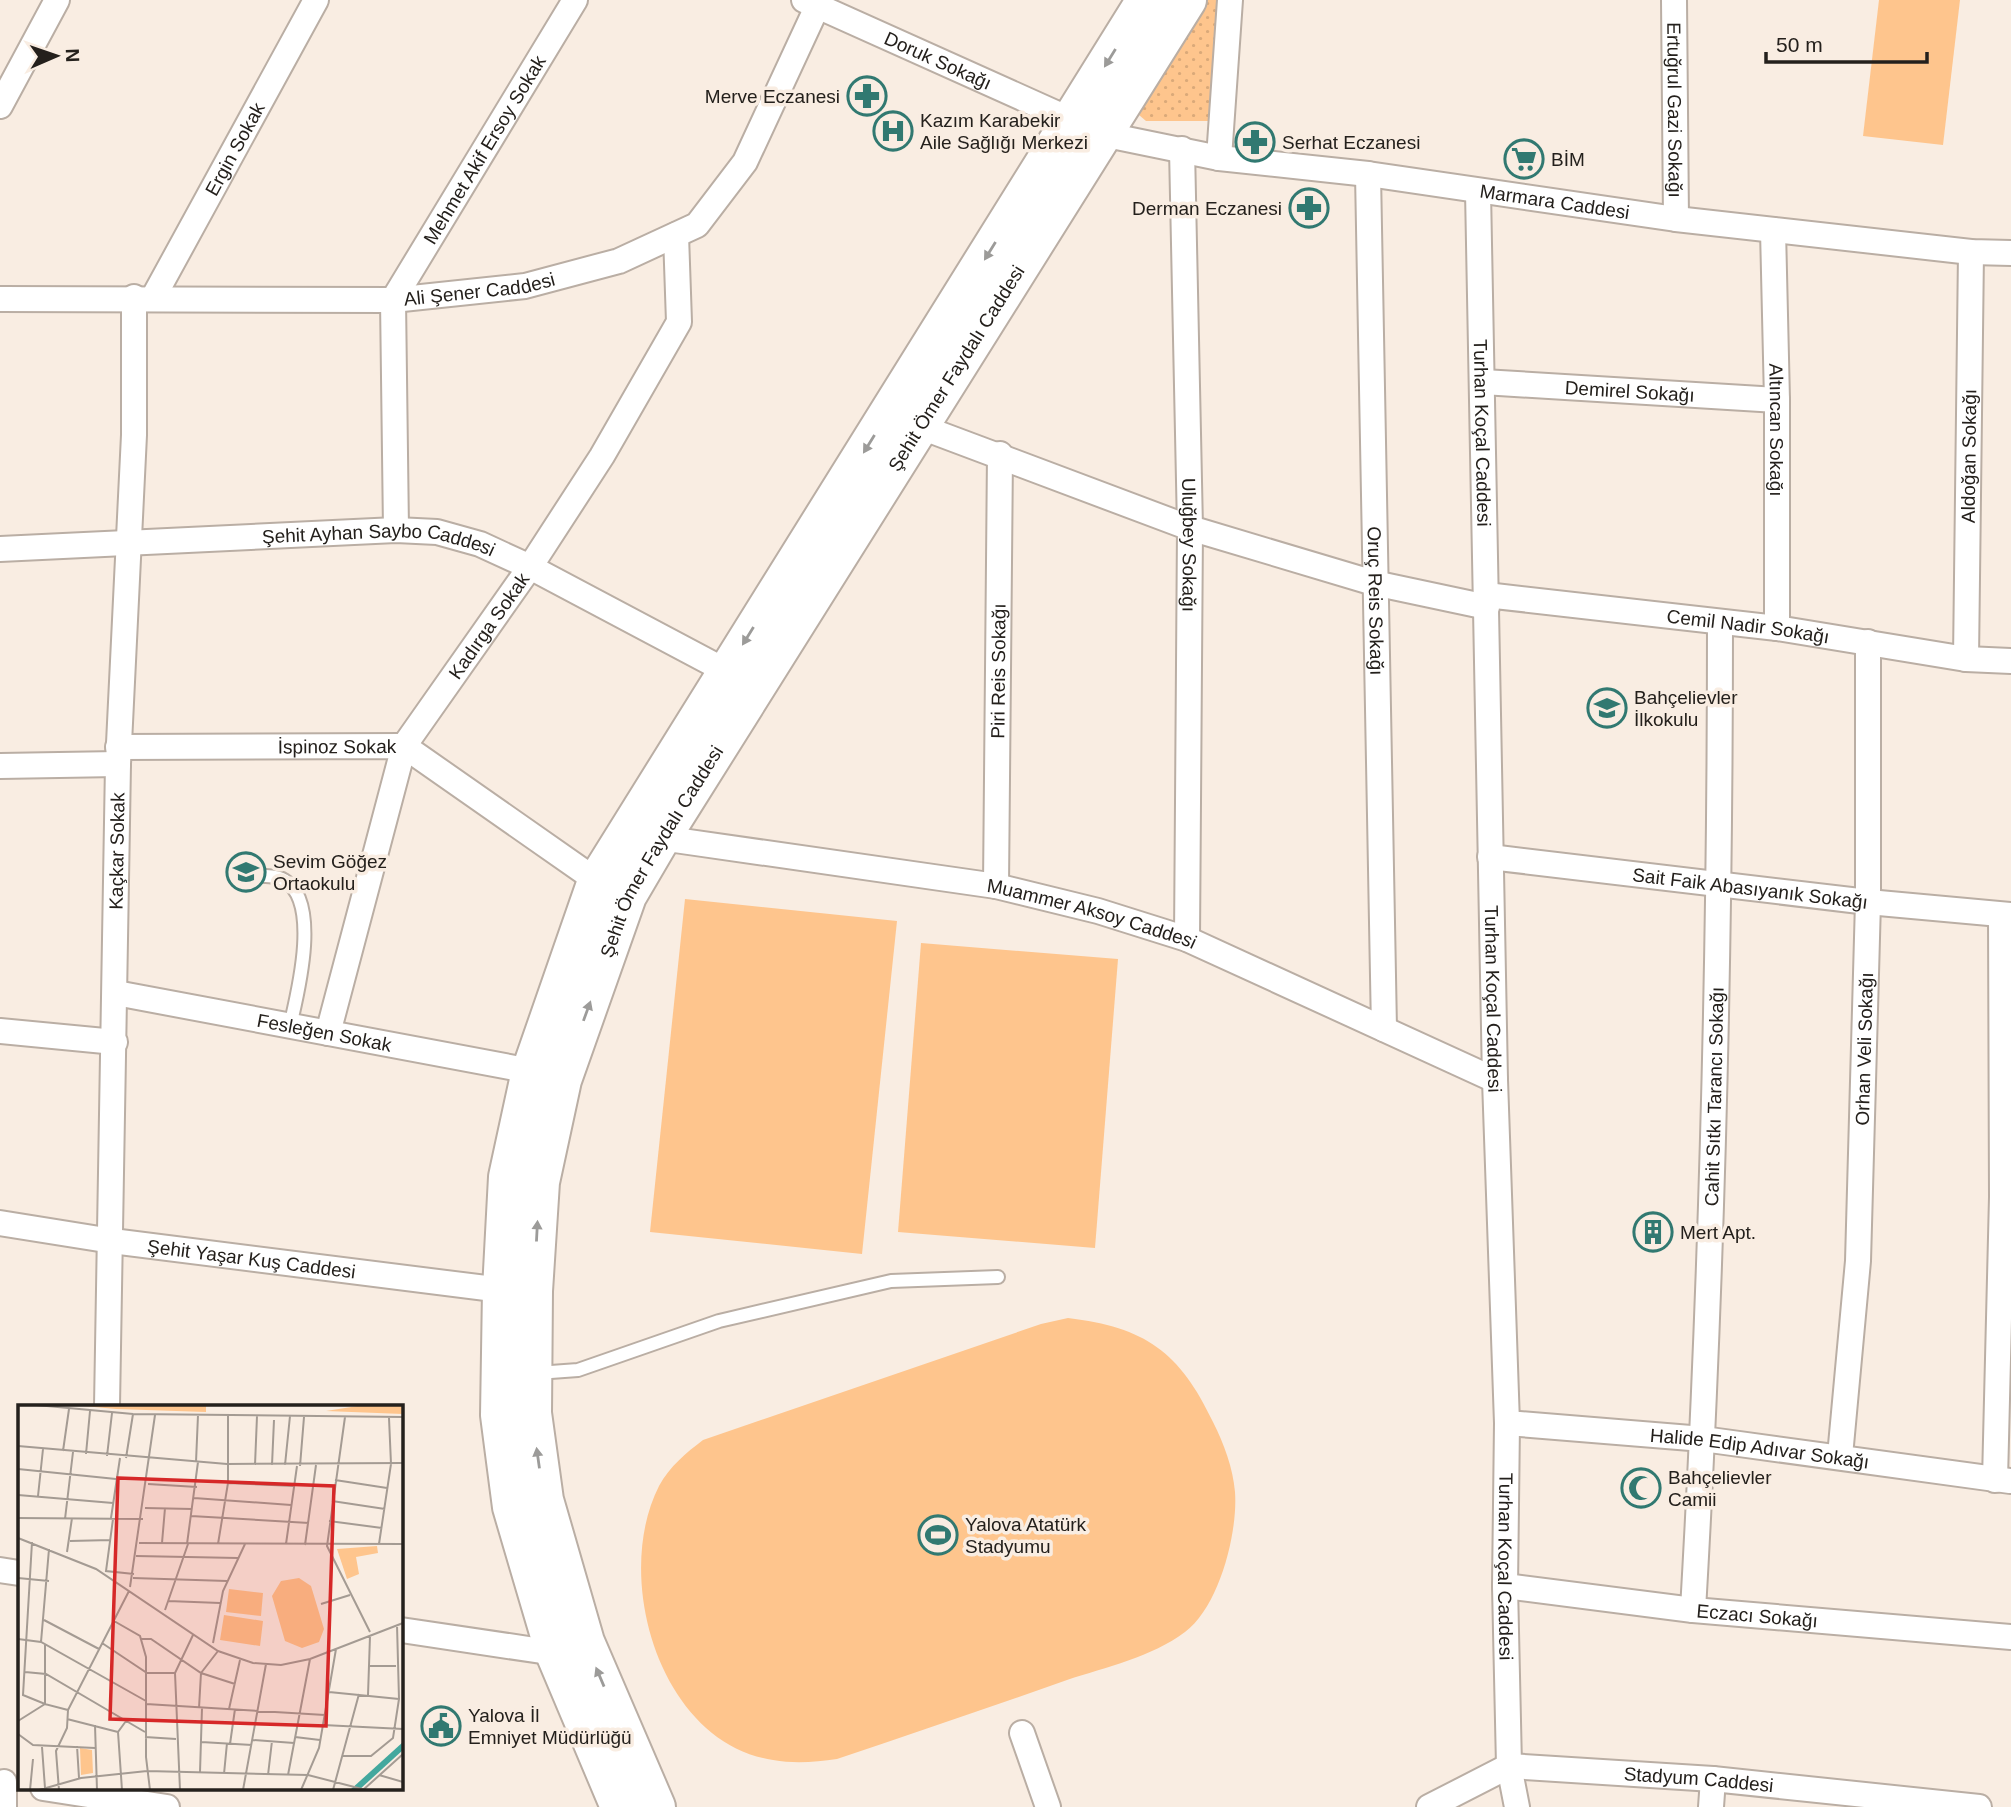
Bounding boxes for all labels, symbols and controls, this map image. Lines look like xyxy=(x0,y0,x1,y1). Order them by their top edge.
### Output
north arrow xyxy=(21,21,91,91)
scale bar xyxy=(1766,21,1927,65)
street label: Ertuğrul Gazi Sokağı xyxy=(1663,22,1686,198)
street label: Doruk Sokağı xyxy=(881,28,995,94)
text: 50 m xyxy=(1776,33,1823,56)
text: N xyxy=(62,48,83,63)
one-way arrow xyxy=(1104,48,1117,68)
street label: Mehmet Akif Ersoy Sokak xyxy=(420,51,550,248)
pharmacy icon: Merve Eczanesi xyxy=(846,75,888,117)
place label: Merve Eczanesi xyxy=(705,86,840,107)
street label: Ergin Sokak xyxy=(201,99,269,199)
hospital icon: Kazım Karabekir Aile Sağlığı Merkezi xyxy=(872,110,914,152)
place label: Kazım Karabekir Aile Sağlığı Merkezi xyxy=(920,110,1088,153)
pharmacy icon: Serhat Eczanesi xyxy=(1234,121,1276,163)
place label: Serhat Eczanesi xyxy=(1282,132,1420,153)
supermarket icon: BİM xyxy=(1503,138,1545,180)
place label: BİM xyxy=(1551,149,1585,170)
street label: Marmara Caddesi xyxy=(1478,180,1631,223)
pharmacy icon: Derman Eczanesi xyxy=(1288,187,1330,229)
place label: Derman Eczanesi xyxy=(1132,198,1282,219)
one-way arrow xyxy=(983,241,996,260)
street label: Şehit Ömer Faydalı Caddesi xyxy=(884,262,1029,475)
street label: Ali Şener Caddesi xyxy=(403,269,557,310)
street label: Turhan Koçal Caddesi xyxy=(1470,339,1494,527)
street label: Altıncan Sokağı xyxy=(1765,363,1787,497)
street label: Demirel Sokağı xyxy=(1564,377,1695,406)
street label: Aldoğan Sokağı xyxy=(1958,389,1980,523)
one-way arrow xyxy=(862,434,875,453)
street label: Uluğbey Sokağı xyxy=(1178,478,1200,612)
street label: Şehit Ayhan Saybo Caddesi xyxy=(262,520,498,561)
street label: Oruç Reis Sokağı xyxy=(1364,526,1387,676)
street label: Kadırga Sokak xyxy=(445,569,534,683)
street label: Piri Reis Sokağı xyxy=(987,603,1010,739)
street label: Cemil Nadir Sokağı xyxy=(1666,606,1831,647)
one-way arrow xyxy=(741,627,754,646)
school or university icon: Bahçelievler İlkokulu xyxy=(1586,687,1628,729)
place label: Bahçelievler İlkokulu xyxy=(1634,687,1738,730)
street label: İspinoz Sokak xyxy=(278,736,397,757)
street label: Şehit Ömer Faydalı Caddesi xyxy=(596,742,727,960)
street label: Kaçkar Sokak xyxy=(106,792,129,910)
school or university icon: Sevim Göğez Ortaokulu xyxy=(225,851,267,893)
place label: Sevim Göğez Ortaokulu xyxy=(273,851,387,894)
street label: Sait Faik Abasıyanık Sokağı xyxy=(1631,864,1869,913)
street label: Muammer Aksoy Caddesi xyxy=(986,875,1200,953)
street label: Turhan Koçal Caddesi xyxy=(1481,905,1505,1093)
street label: Orhan Veli Sokağı xyxy=(1852,972,1877,1126)
street label: Cahit Sıtkı Tarancı Sokağı xyxy=(1701,987,1728,1207)
one-way arrow xyxy=(582,1000,593,1021)
street label: Fesleğen Sokak xyxy=(255,1010,394,1056)
building icon: Mert Apt. xyxy=(1632,1211,1674,1253)
one-way arrow xyxy=(532,1220,543,1242)
place label: Mert Apt. xyxy=(1680,1222,1756,1243)
street label: Şehit Yaşar Kuş Caddesi xyxy=(146,1236,357,1283)
inset map xyxy=(18,1405,402,1790)
street label: Halide Edip Adıvar Sokağı xyxy=(1649,1425,1871,1473)
one-way arrow xyxy=(533,1447,544,1469)
mosque icon: Bahçelievler Camii xyxy=(1620,1467,1662,1509)
place label: Bahçelievler Camii xyxy=(1668,1467,1772,1510)
street label: Turhan Koçal Caddesi xyxy=(1494,1473,1517,1661)
sports icon: Yalova Atatürk Stadyumu xyxy=(917,1514,959,1556)
place label: Yalova Atatürk Stadyumu xyxy=(965,1514,1087,1557)
street label: Eczacı Sokağı xyxy=(1696,1600,1819,1632)
one-way arrow xyxy=(594,1666,605,1687)
public building icon: Yalova İl Emniyet Müdürlüğü xyxy=(420,1705,462,1747)
place label: Yalova İl Emniyet Müdürlüğü xyxy=(468,1705,632,1748)
street label: Stadyum Caddesi xyxy=(1623,1763,1774,1796)

